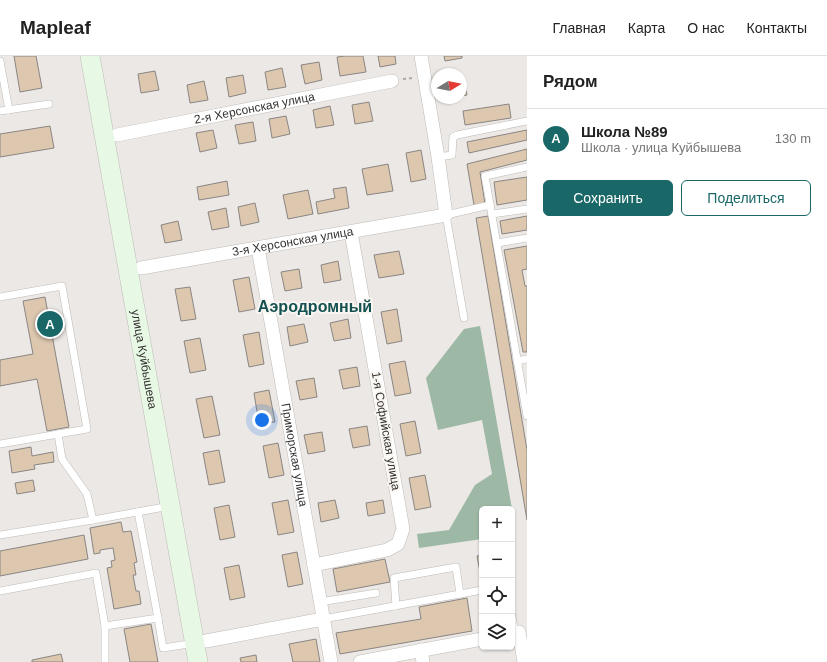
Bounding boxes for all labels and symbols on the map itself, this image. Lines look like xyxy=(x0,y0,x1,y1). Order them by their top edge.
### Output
north arrow xyxy=(431,68,467,104)
street label: 2-я Херсонская улица xyxy=(193,89,316,127)
street label: 3-я Херсонская улица xyxy=(231,224,355,259)
district label: Аэродромный xyxy=(258,298,372,315)
street label: улица Куйбышева xyxy=(128,308,160,410)
pin: A xyxy=(37,309,63,339)
street label: 1-я Софийская улица xyxy=(369,371,403,492)
street label: Приморская улица xyxy=(278,402,311,508)
your location xyxy=(252,410,272,430)

